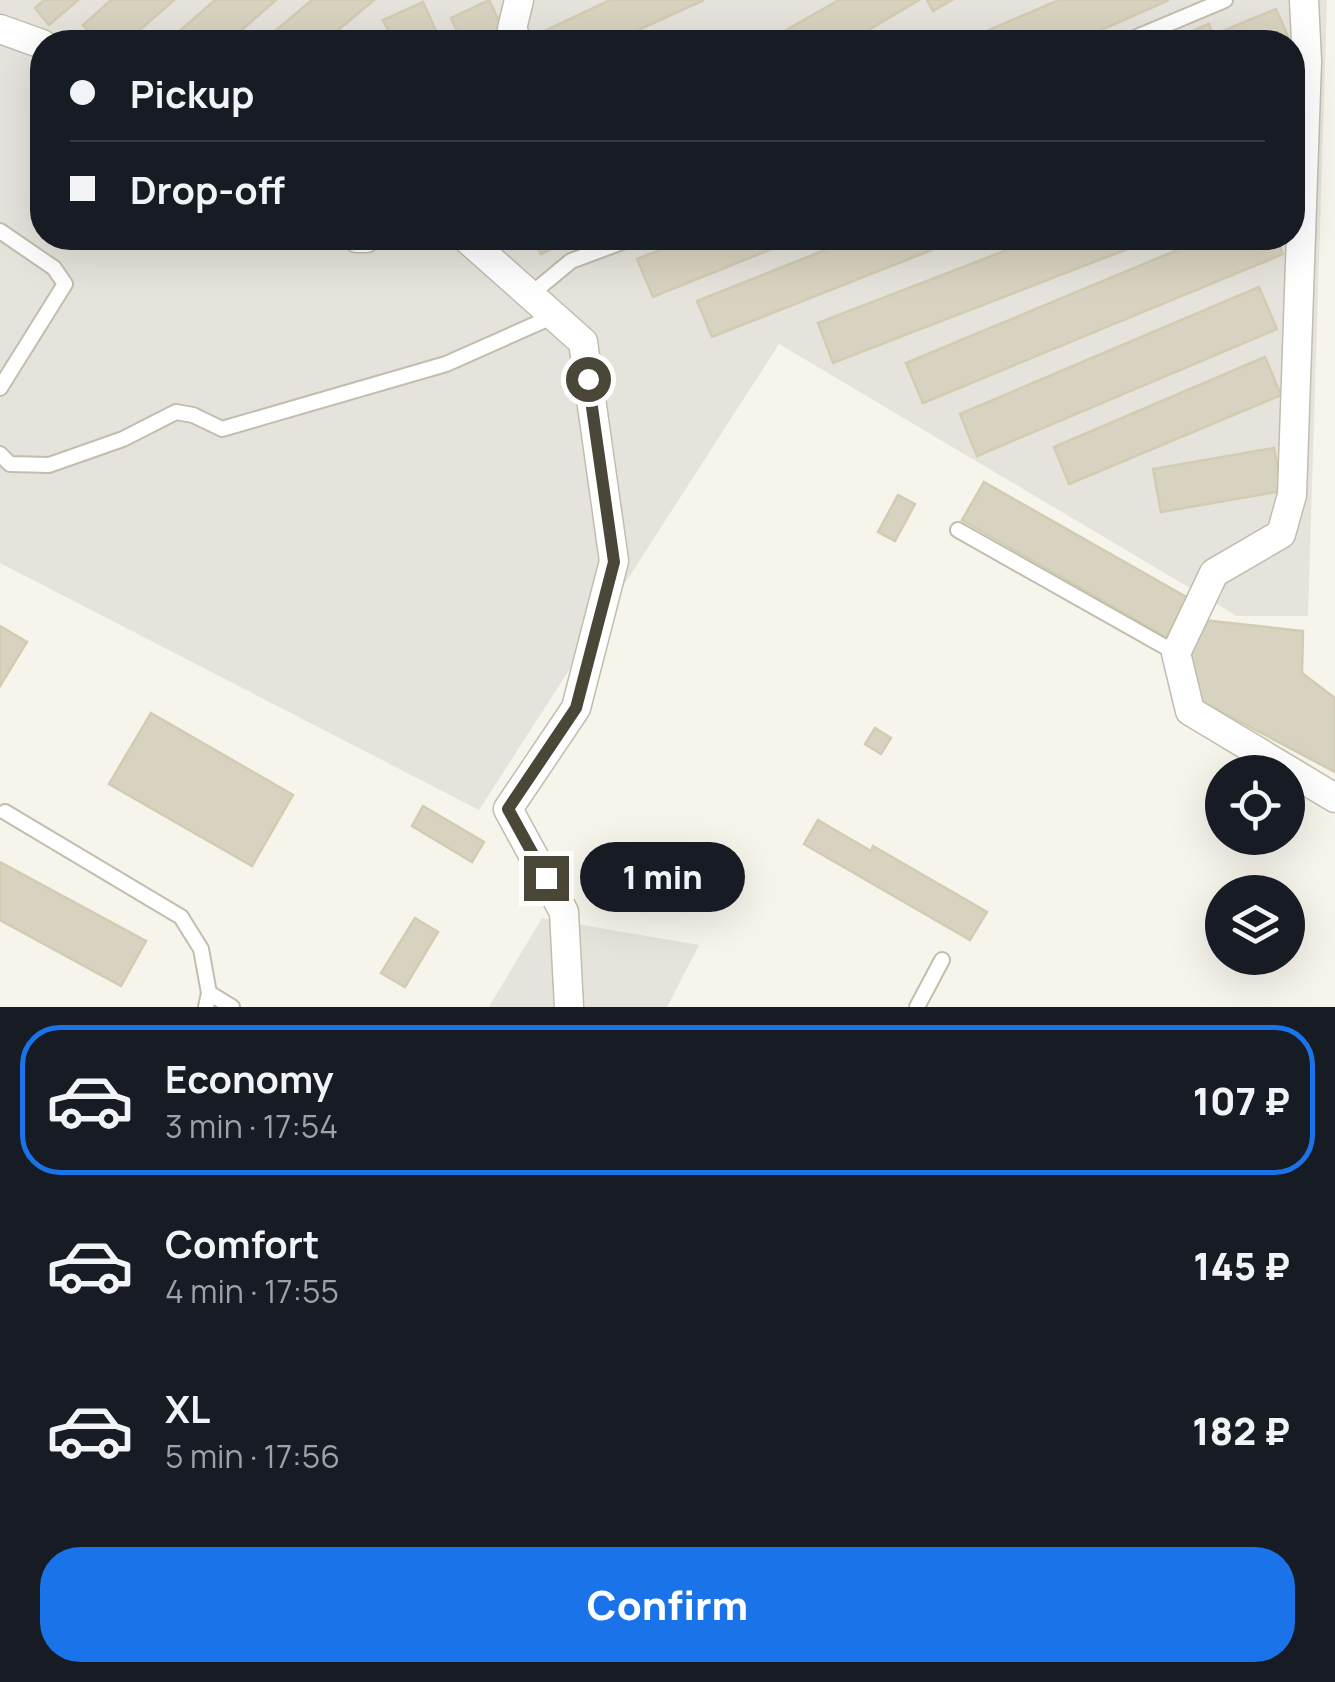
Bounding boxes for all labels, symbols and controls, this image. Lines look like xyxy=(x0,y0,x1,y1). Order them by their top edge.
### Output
text: Pickup xyxy=(130,67,254,119)
text: Drop-off xyxy=(130,163,285,215)
route start xyxy=(566,357,611,402)
map controls xyxy=(1205,755,1305,975)
button: locate xyxy=(1205,755,1305,855)
callout: 1 min xyxy=(581,843,746,913)
text: 1 min xyxy=(622,855,703,899)
route end xyxy=(524,856,569,901)
button: layers xyxy=(1205,875,1305,975)
text: Economy xyxy=(165,1052,334,1104)
icon: car xyxy=(45,1055,135,1145)
text: 107 ₽ xyxy=(1193,1074,1290,1126)
text: 3 min · 17:54 xyxy=(165,1104,338,1148)
text: Comfort xyxy=(165,1217,319,1269)
icon: car xyxy=(45,1220,135,1310)
text: 145 ₽ xyxy=(1193,1239,1290,1291)
text: 4 min · 17:55 xyxy=(165,1269,339,1313)
text: XL xyxy=(165,1382,210,1434)
icon: car xyxy=(45,1385,135,1475)
text: 182 ₽ xyxy=(1192,1404,1290,1456)
text: 5 min · 17:56 xyxy=(165,1434,340,1478)
button: Confirm xyxy=(40,1547,1295,1662)

